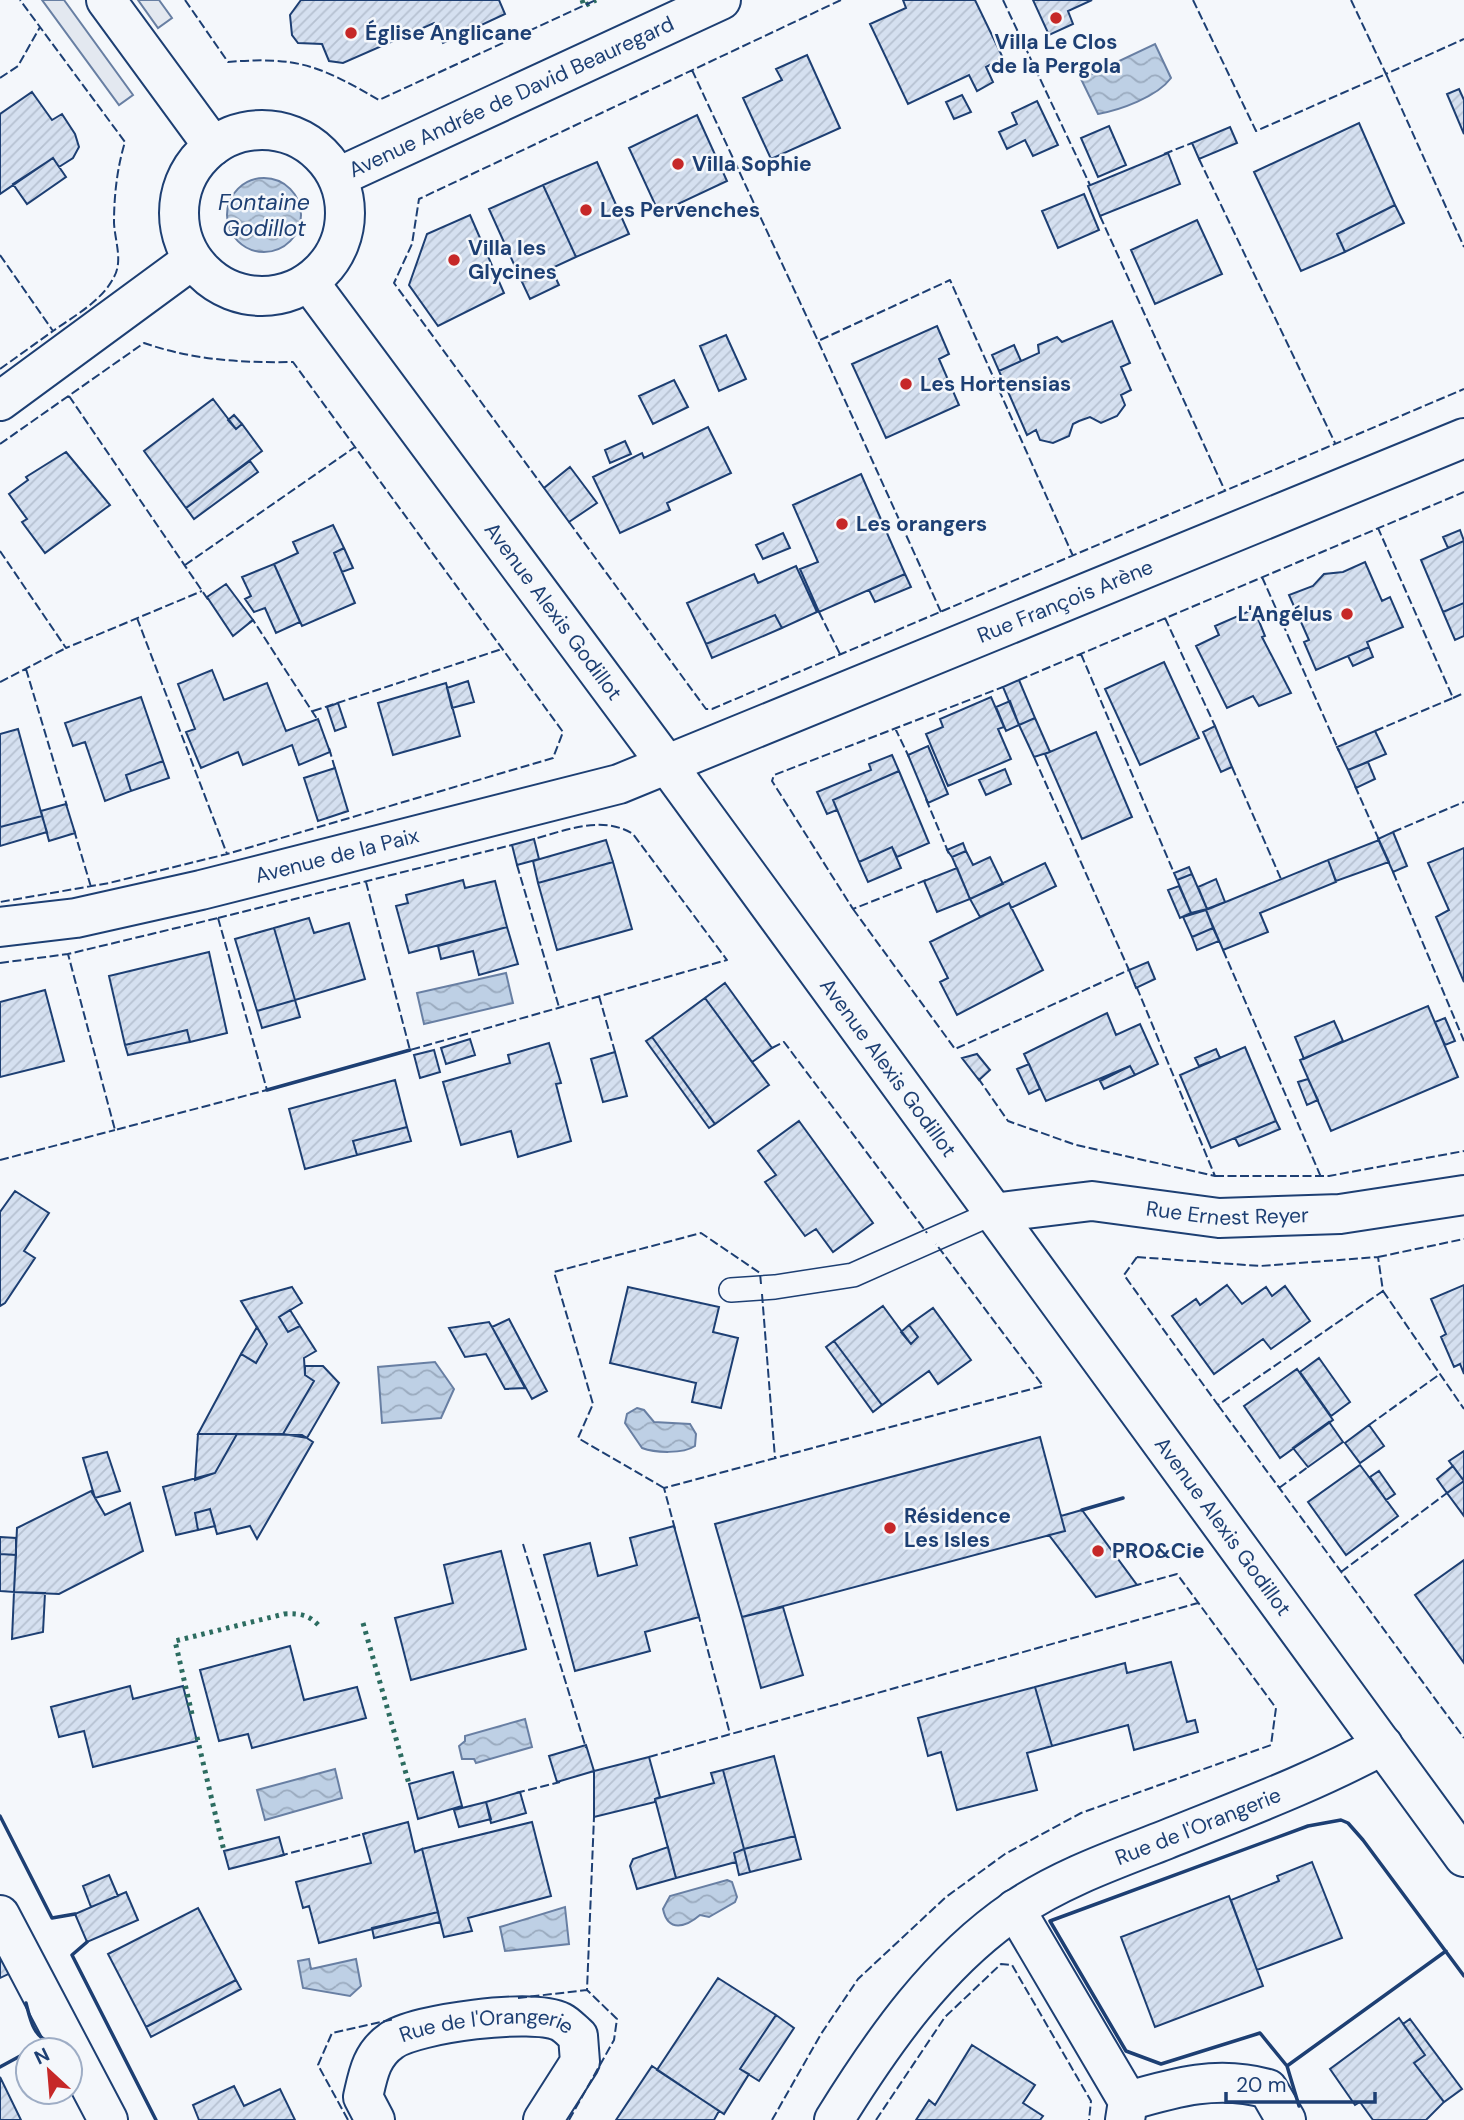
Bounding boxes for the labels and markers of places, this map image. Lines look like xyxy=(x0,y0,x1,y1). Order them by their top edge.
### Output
marker: Villa Le Clos de la Pergola xyxy=(1048,10,1064,26)
place label: Église Anglicane xyxy=(365,19,532,47)
marker: Église Anglicane xyxy=(343,25,359,41)
place label: Villa Le Clos de la Pergola xyxy=(991,28,1121,80)
place label: Villa Sophie xyxy=(692,150,812,178)
marker: Villa Sophie xyxy=(670,156,686,172)
place label: Les Pervenches xyxy=(600,196,760,224)
marker: Les Pervenches xyxy=(578,202,594,218)
place label: Villa les Glycines xyxy=(468,234,557,286)
marker: Villa les Glycines xyxy=(446,252,462,268)
place label: Les Hortensias xyxy=(920,370,1071,398)
marker: Les Hortensias xyxy=(898,376,914,392)
place label: Les orangers xyxy=(856,510,987,538)
marker: Les orangers xyxy=(834,516,850,532)
place label: L'Angélus xyxy=(1237,600,1333,628)
marker: L'Angélus xyxy=(1339,606,1355,622)
place label: Résidence Les Isles xyxy=(904,1502,1011,1554)
marker: Résidence Les Isles xyxy=(882,1520,898,1536)
place label: PRO&Cie xyxy=(1112,1537,1205,1565)
marker: PRO&Cie xyxy=(1090,1543,1106,1559)

